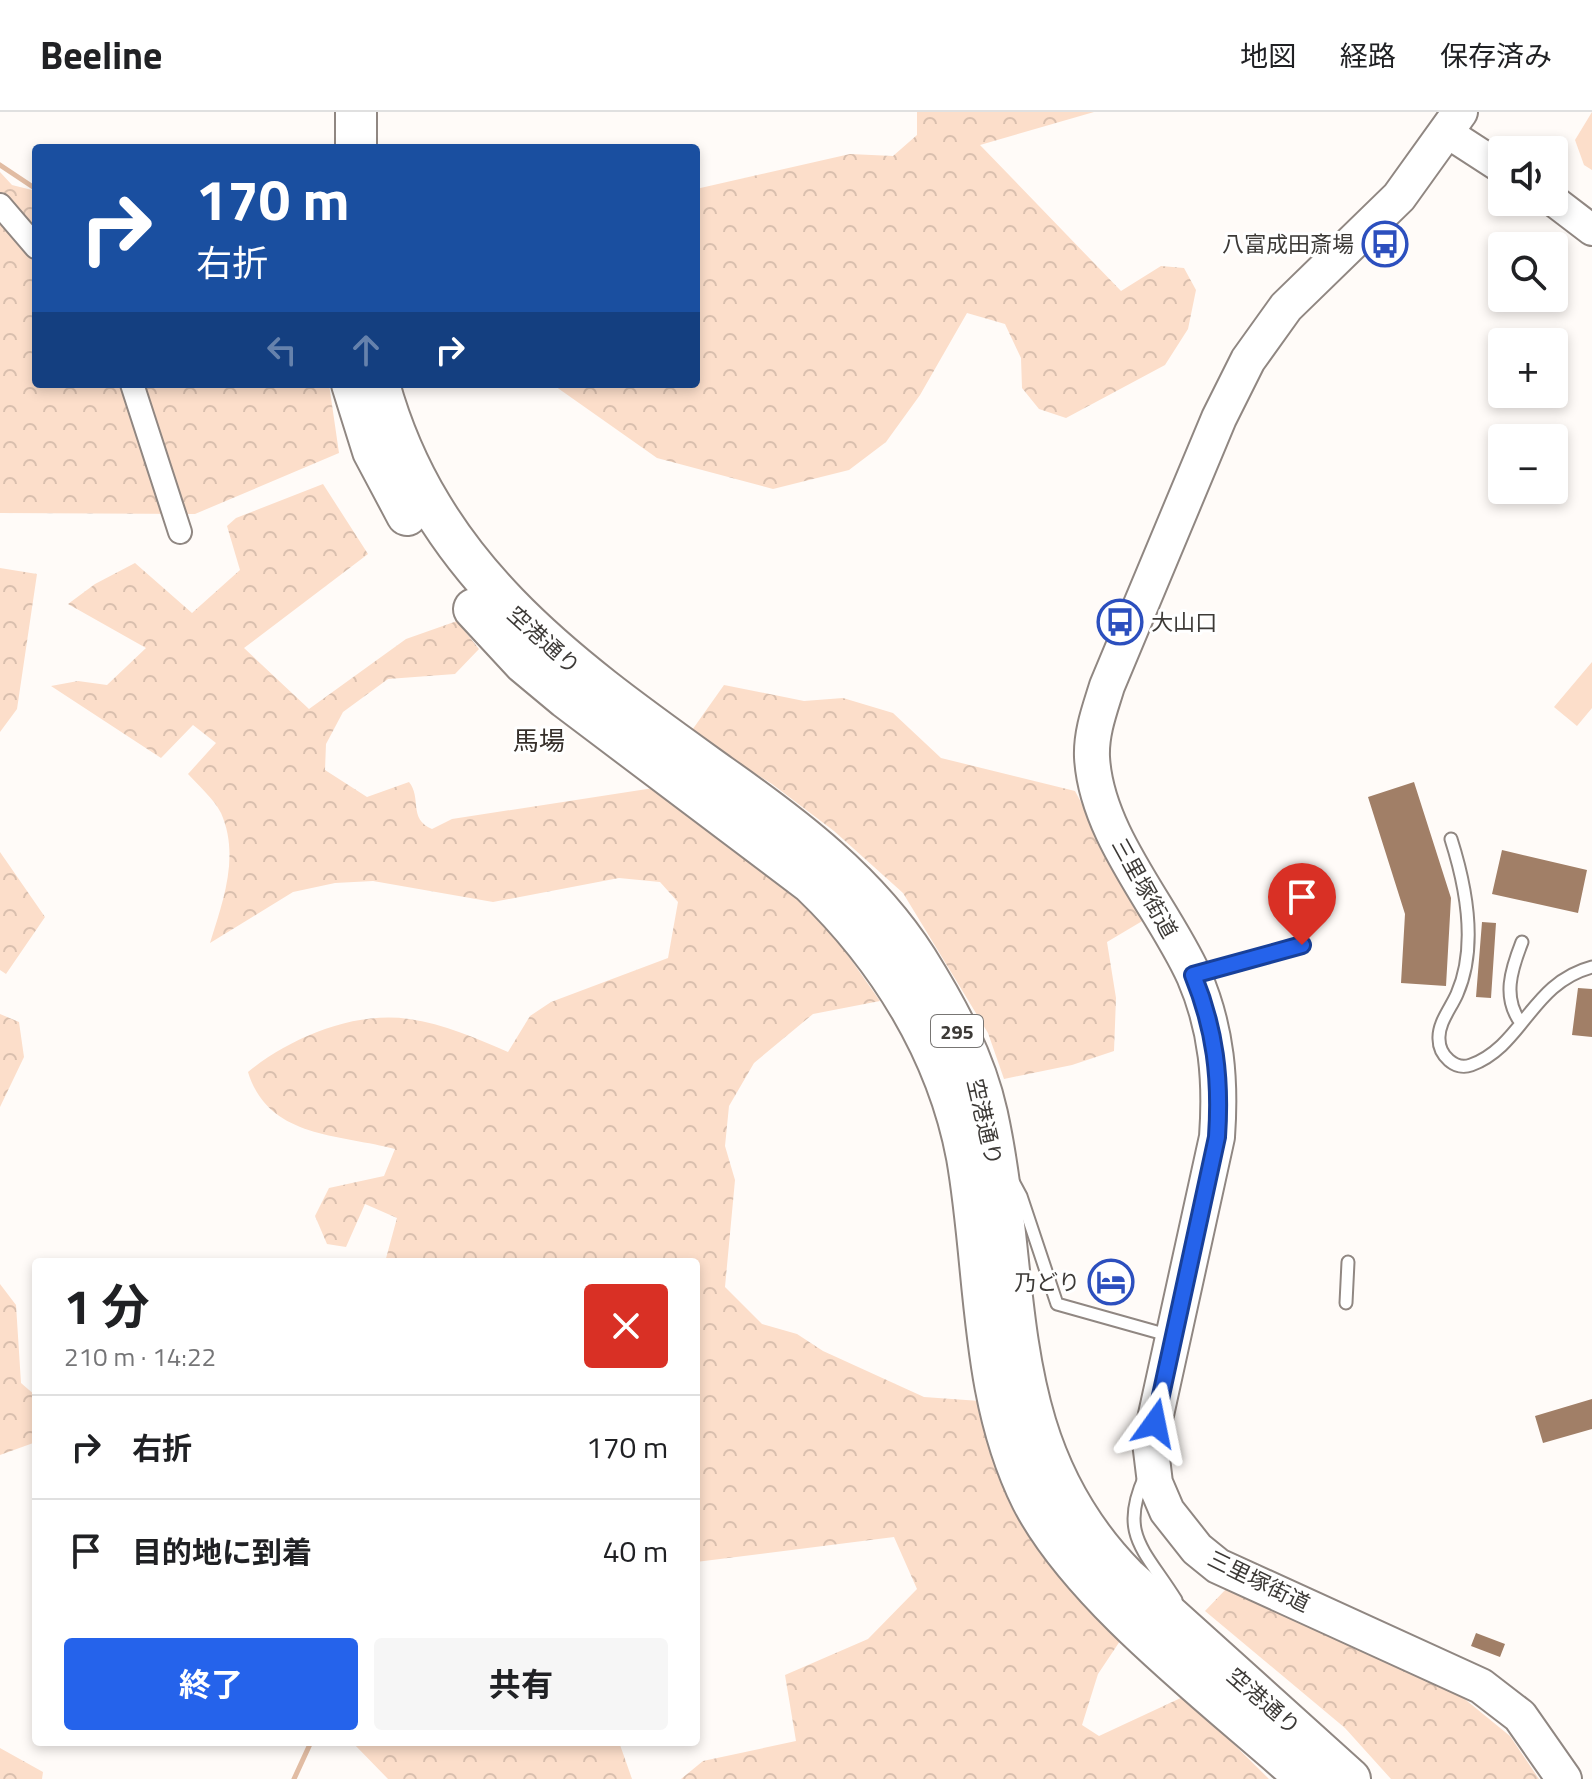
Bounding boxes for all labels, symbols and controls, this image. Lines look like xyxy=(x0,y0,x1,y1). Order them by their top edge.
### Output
text: Beeline xyxy=(40,26,162,84)
text: 地図 xyxy=(1240,34,1296,77)
text: 経路 xyxy=(1340,34,1396,77)
text: 保存済み xyxy=(1440,34,1552,77)
map controls xyxy=(1488,136,1568,504)
button: sound xyxy=(1488,136,1568,216)
text: 170 m xyxy=(196,157,349,242)
icon: right xyxy=(64,176,168,280)
bus stop icon: 八富成田斎場 xyxy=(1361,220,1409,268)
place label: 八富成田斎場 xyxy=(1222,227,1354,261)
button: search xyxy=(1488,232,1568,312)
text: 右折 xyxy=(196,235,268,290)
icon: left xyxy=(260,328,304,372)
icon: ahead xyxy=(344,328,388,372)
icon: right xyxy=(428,328,472,372)
button: + xyxy=(1488,328,1568,408)
button: − xyxy=(1488,424,1568,504)
street label: 空港通り xyxy=(500,598,588,682)
bus stop icon: 大山口 xyxy=(1096,598,1144,646)
place label: 大山口 xyxy=(1151,605,1217,639)
district label: 馬場 xyxy=(513,721,565,760)
street label: 三里塚街道 xyxy=(1103,832,1187,944)
pin xyxy=(1268,863,1336,945)
icon: arrive xyxy=(1280,875,1324,919)
road number: 295 xyxy=(931,1015,983,1047)
street label: 空港通り xyxy=(959,1075,1011,1169)
hotel icon: 乃どり xyxy=(1087,1258,1135,1306)
place label: 乃どり xyxy=(1014,1265,1080,1299)
text: 1 分 xyxy=(64,1270,149,1343)
button: close xyxy=(584,1284,668,1368)
text: 210 m · 14:22 xyxy=(64,1337,216,1376)
position arrow xyxy=(1113,1381,1197,1465)
text: 170 m xyxy=(586,1424,668,1470)
icon: right xyxy=(64,1425,108,1469)
text: 右折 xyxy=(132,1425,192,1471)
text: 40 m xyxy=(603,1528,668,1574)
icon: arrive xyxy=(64,1529,108,1573)
text: 目的地に到着 xyxy=(132,1529,312,1575)
street label: 三里塚街道 xyxy=(1202,1542,1316,1620)
button: 終了 xyxy=(64,1638,358,1730)
button: 共有 xyxy=(374,1638,668,1730)
street label: 空港通り xyxy=(1220,1659,1308,1743)

